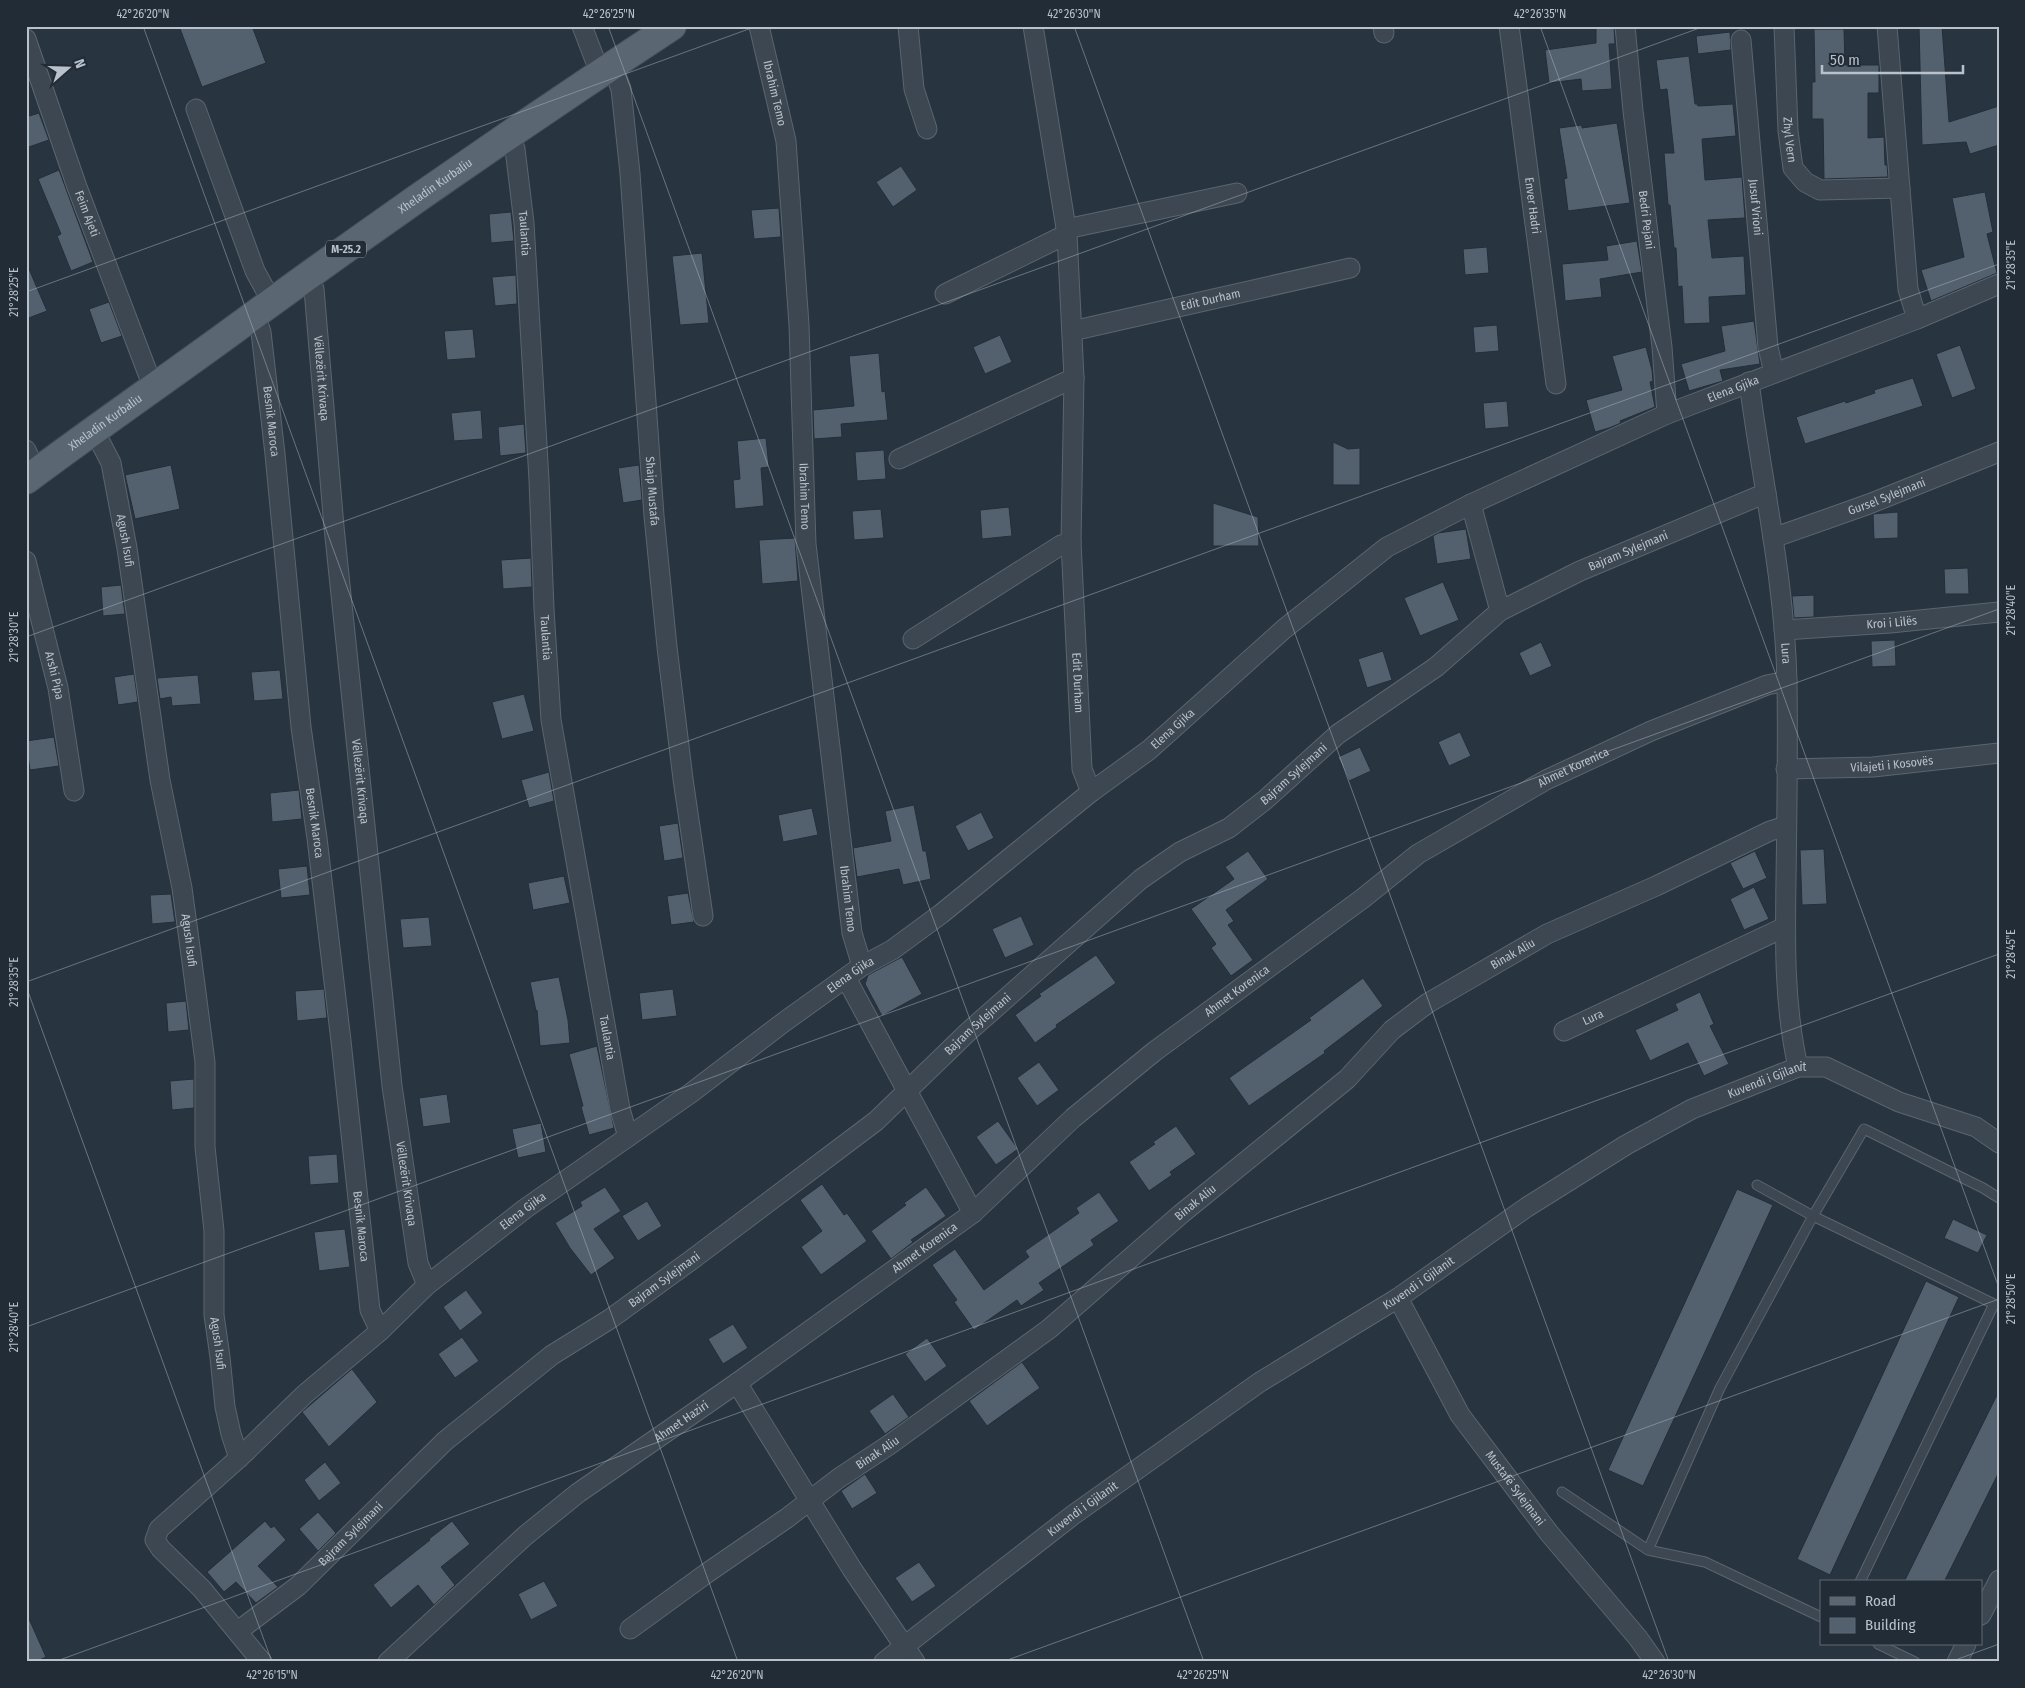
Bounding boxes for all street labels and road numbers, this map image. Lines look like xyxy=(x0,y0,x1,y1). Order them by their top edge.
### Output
street label: Ibrahim Temo xyxy=(760,59,789,127)
street label: Zhyl Vern xyxy=(1780,117,1799,163)
street label: Xheladin Kurbaliu xyxy=(396,155,475,216)
street label: Enver Hadri xyxy=(1522,176,1543,235)
street label: Jusuf Vrioni xyxy=(1746,179,1765,236)
street label: Feim Ajeti xyxy=(72,189,102,239)
street label: Bedri Pejani xyxy=(1636,190,1657,250)
street label: Taulantia xyxy=(516,210,533,256)
road number: M-25.2 xyxy=(326,240,366,258)
street label: Edit Durham xyxy=(1179,286,1242,313)
street label: Vëllezërit Krivaqa xyxy=(311,335,332,422)
street label: Elena Gjika xyxy=(1705,373,1761,405)
street label: Besnik Maroca xyxy=(260,385,282,458)
street label: Xheladin Kurbaliu xyxy=(66,391,145,453)
street label: Shaip Mustafa xyxy=(643,456,662,527)
street label: Ibrahim Temo xyxy=(796,463,813,530)
street label: Gursel Sylejmani xyxy=(1846,475,1927,518)
street label: Agush Isufi xyxy=(114,513,137,568)
street label: Bajram Sylejmani xyxy=(1586,528,1670,574)
street label: Kroi i Lilës xyxy=(1866,613,1918,632)
street label: Taulantia xyxy=(537,615,554,661)
street label: Lura xyxy=(1778,642,1793,664)
street label: Arshi Pipa xyxy=(42,650,67,701)
street label: Edit Durham xyxy=(1069,652,1086,713)
street label: Elena Gjika xyxy=(1148,706,1197,752)
street label: Vëllezërit Krivaqa xyxy=(349,738,372,825)
street label: Bajram Sylejmani xyxy=(1258,740,1330,808)
street label: Ahmet Korenica xyxy=(1535,745,1611,790)
street label: Vilajeti i Kosovës xyxy=(1850,753,1934,775)
street label: Besnik Maroca xyxy=(303,787,326,859)
street label: Ibrahim Temo xyxy=(837,865,859,933)
street label: Agush Isufi xyxy=(179,913,200,968)
street label: Binak Aliu xyxy=(1488,935,1538,972)
street label: Elena Gjika xyxy=(824,954,876,996)
street label: Ahmet Korenica xyxy=(1202,962,1272,1019)
street label: Bajram Sylejmani xyxy=(941,990,1014,1058)
street label: Lura xyxy=(1580,1006,1606,1028)
street label: Taulantia xyxy=(596,1014,618,1061)
street label: Kuvendi i Gjilanit xyxy=(1726,1060,1806,1101)
street label: Vëllezërit Krivaqa xyxy=(393,1140,420,1227)
street label: Binak Aliu xyxy=(1172,1181,1219,1223)
street label: Elena Gjika xyxy=(497,1189,549,1233)
street label: Besnik Maroca xyxy=(350,1190,372,1262)
street label: Ahmet Korenica xyxy=(889,1220,960,1276)
street label: Bajram Sylejmani xyxy=(626,1249,703,1310)
street label: Kuvendi i Gjilanit xyxy=(1381,1253,1457,1312)
street label: Agush Isufi xyxy=(207,1316,228,1371)
street label: Ahmet Haziri xyxy=(652,1398,711,1445)
street label: Binak Aliu xyxy=(853,1433,902,1472)
street label: Mustafë Sylejmani xyxy=(1483,1448,1548,1528)
street label: Kuvendi i Gjilanit xyxy=(1045,1478,1121,1539)
street label: Bajram Sylejmani xyxy=(316,1499,386,1569)

